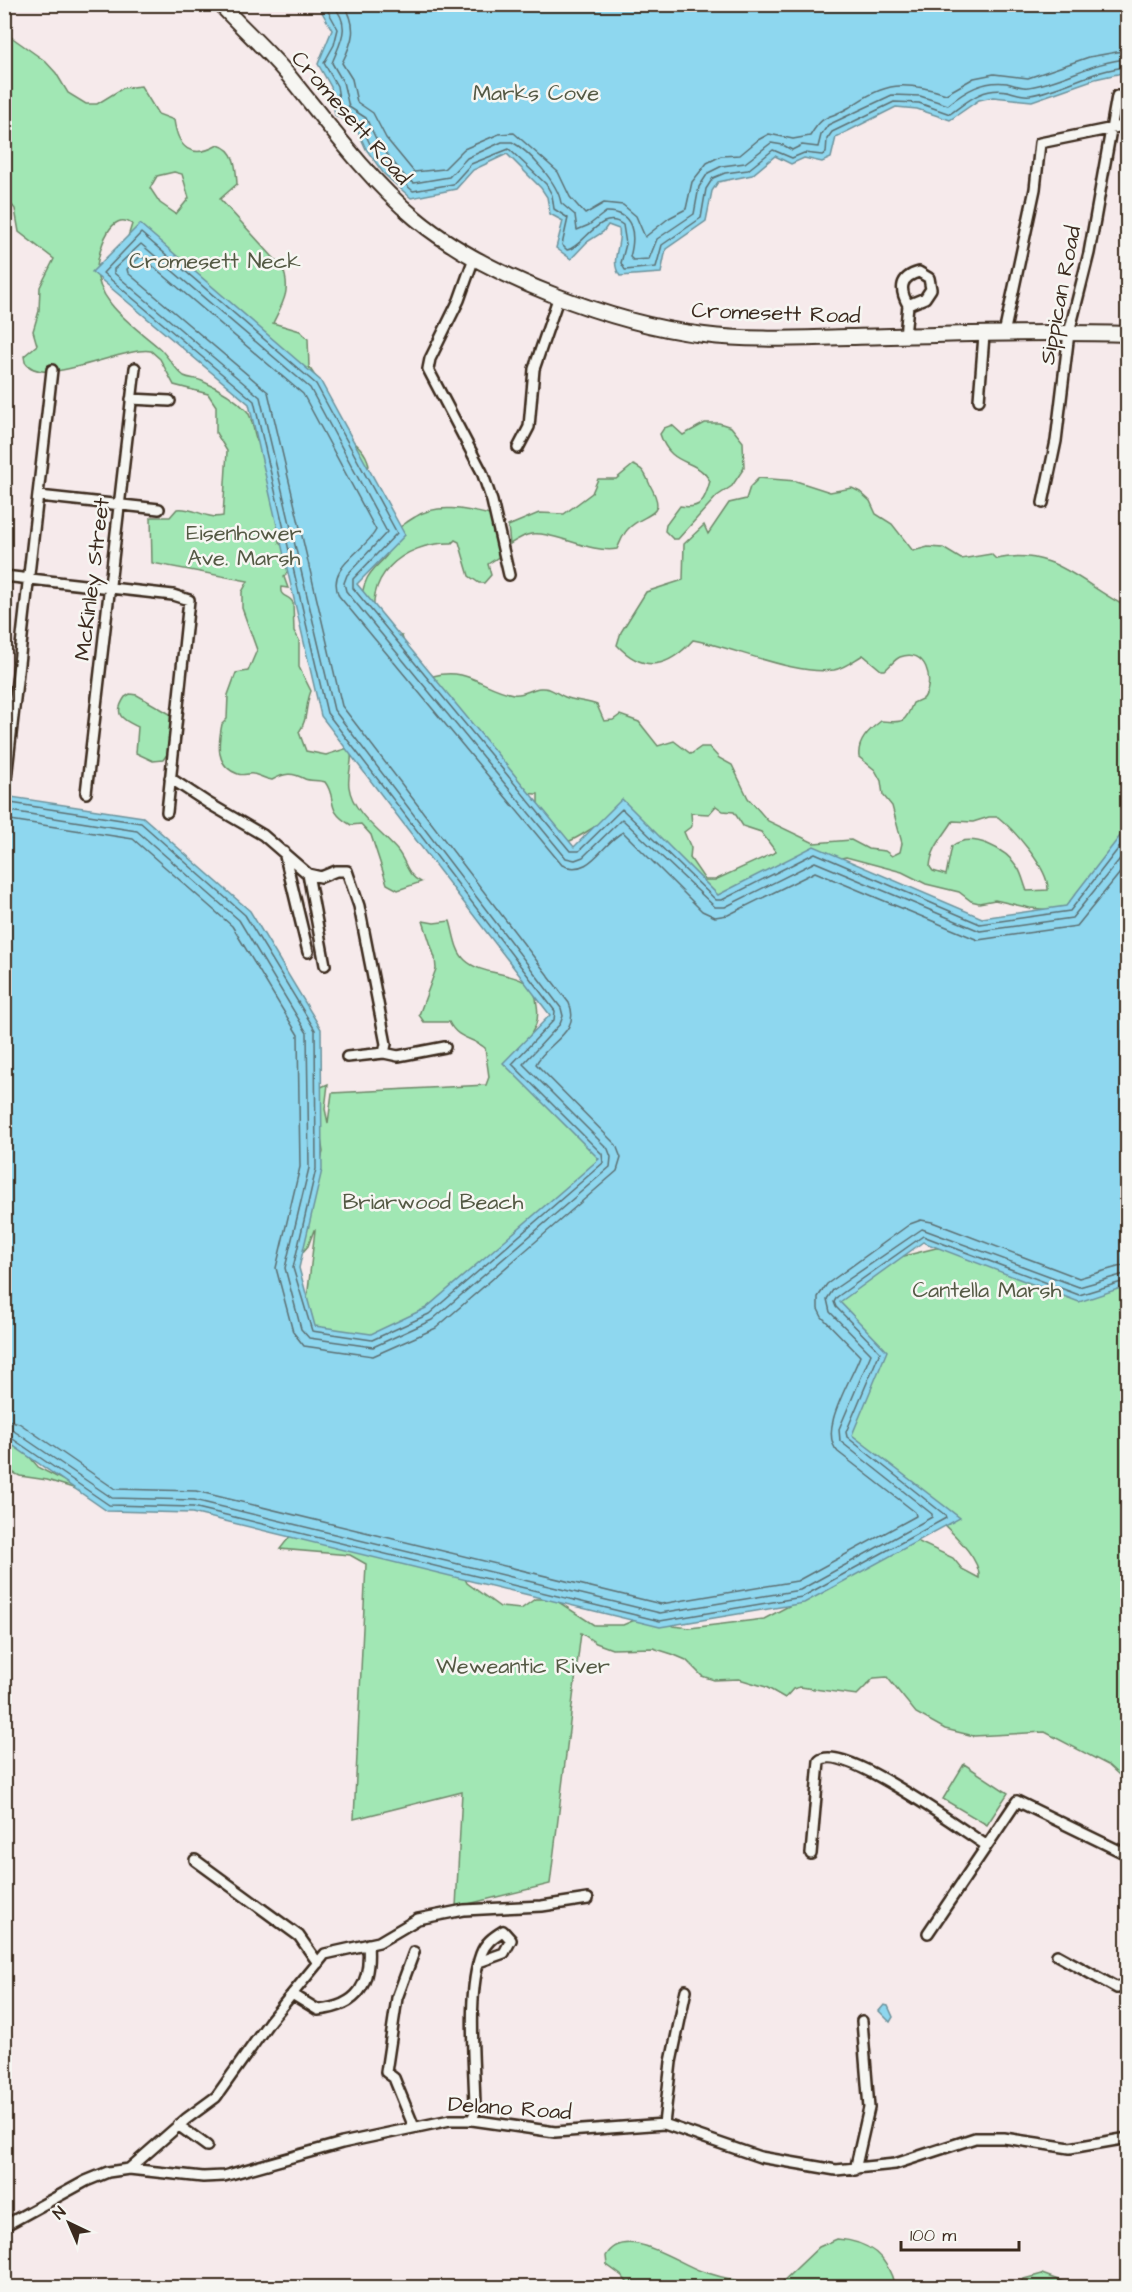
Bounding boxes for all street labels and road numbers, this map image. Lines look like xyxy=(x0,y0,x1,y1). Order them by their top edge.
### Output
street label: Cromesett Road xyxy=(284,44,418,192)
street label: Sippican Road xyxy=(1032,223,1089,367)
street label: Cromesett Road xyxy=(691,295,861,332)
street label: McKinley Street xyxy=(67,496,119,663)
street label: Delano Road xyxy=(447,2089,573,2128)

